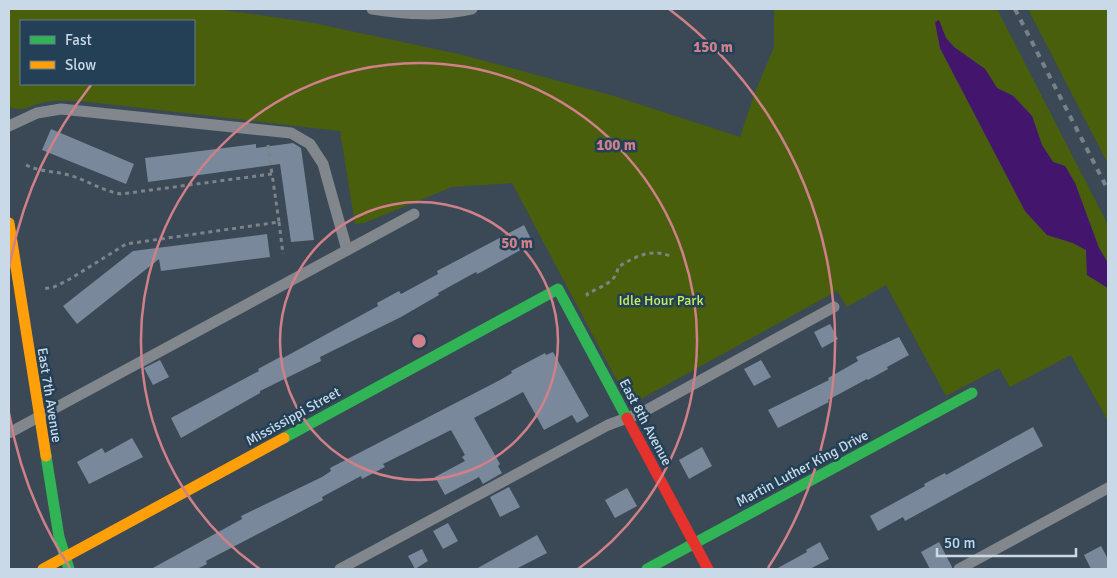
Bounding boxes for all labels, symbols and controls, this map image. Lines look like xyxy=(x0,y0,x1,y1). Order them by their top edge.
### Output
legend xyxy=(20,20,195,85)
text: Fast xyxy=(65,31,92,49)
text: 150 m xyxy=(693,38,733,56)
text: Slow xyxy=(65,56,96,74)
text: 100 m xyxy=(596,136,636,154)
text: 50 m xyxy=(501,234,533,252)
park label: Idle Hour Park xyxy=(618,292,704,309)
centre of rings xyxy=(410,332,428,350)
street label: East 7th Avenue xyxy=(34,346,65,444)
street label: East 8th Avenue xyxy=(616,376,676,469)
street label: Mississippi Street xyxy=(243,383,344,449)
street label: Martin Luther King Drive xyxy=(733,426,871,511)
scale bar xyxy=(937,526,1076,558)
text: 50 m xyxy=(944,534,975,552)

